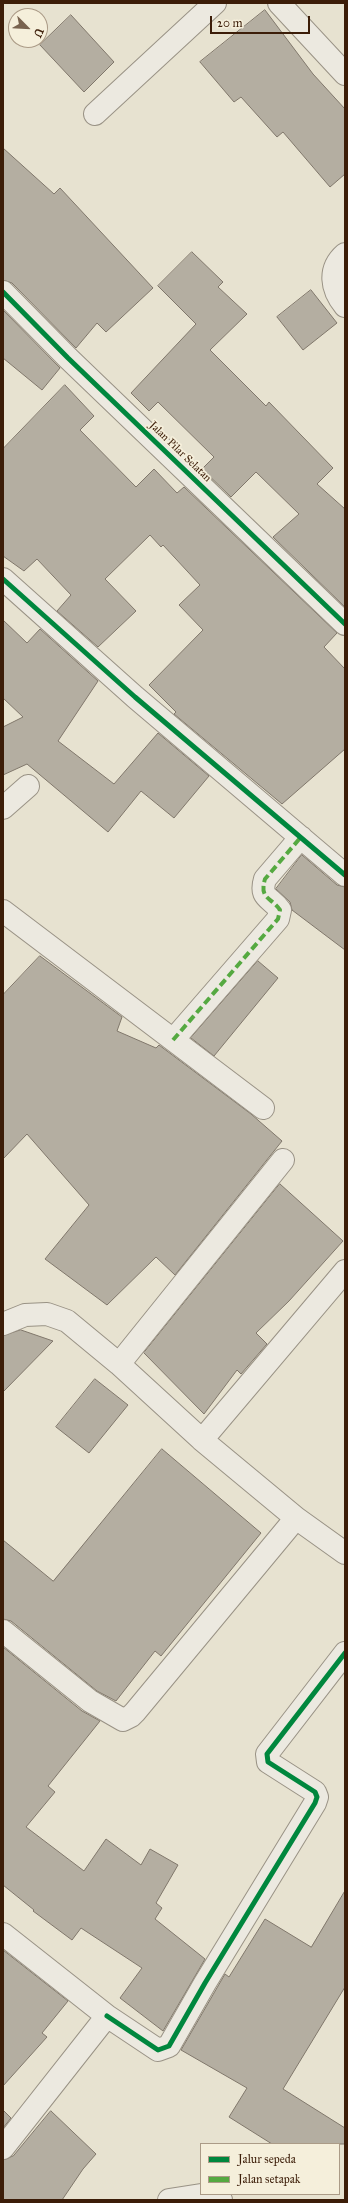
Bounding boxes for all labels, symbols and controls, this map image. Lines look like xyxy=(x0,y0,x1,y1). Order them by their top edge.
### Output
north arrow xyxy=(8,8,48,48)
scale bar xyxy=(212,8,312,34)
text: 20 m xyxy=(217,16,243,30)
text: U xyxy=(31,26,46,39)
street label: Jalan Pilar Selatan xyxy=(146,419,214,485)
legend xyxy=(200,2143,340,2195)
text: Jalur sepeda xyxy=(238,2152,296,2166)
text: Jalan setapak xyxy=(238,2172,300,2186)

